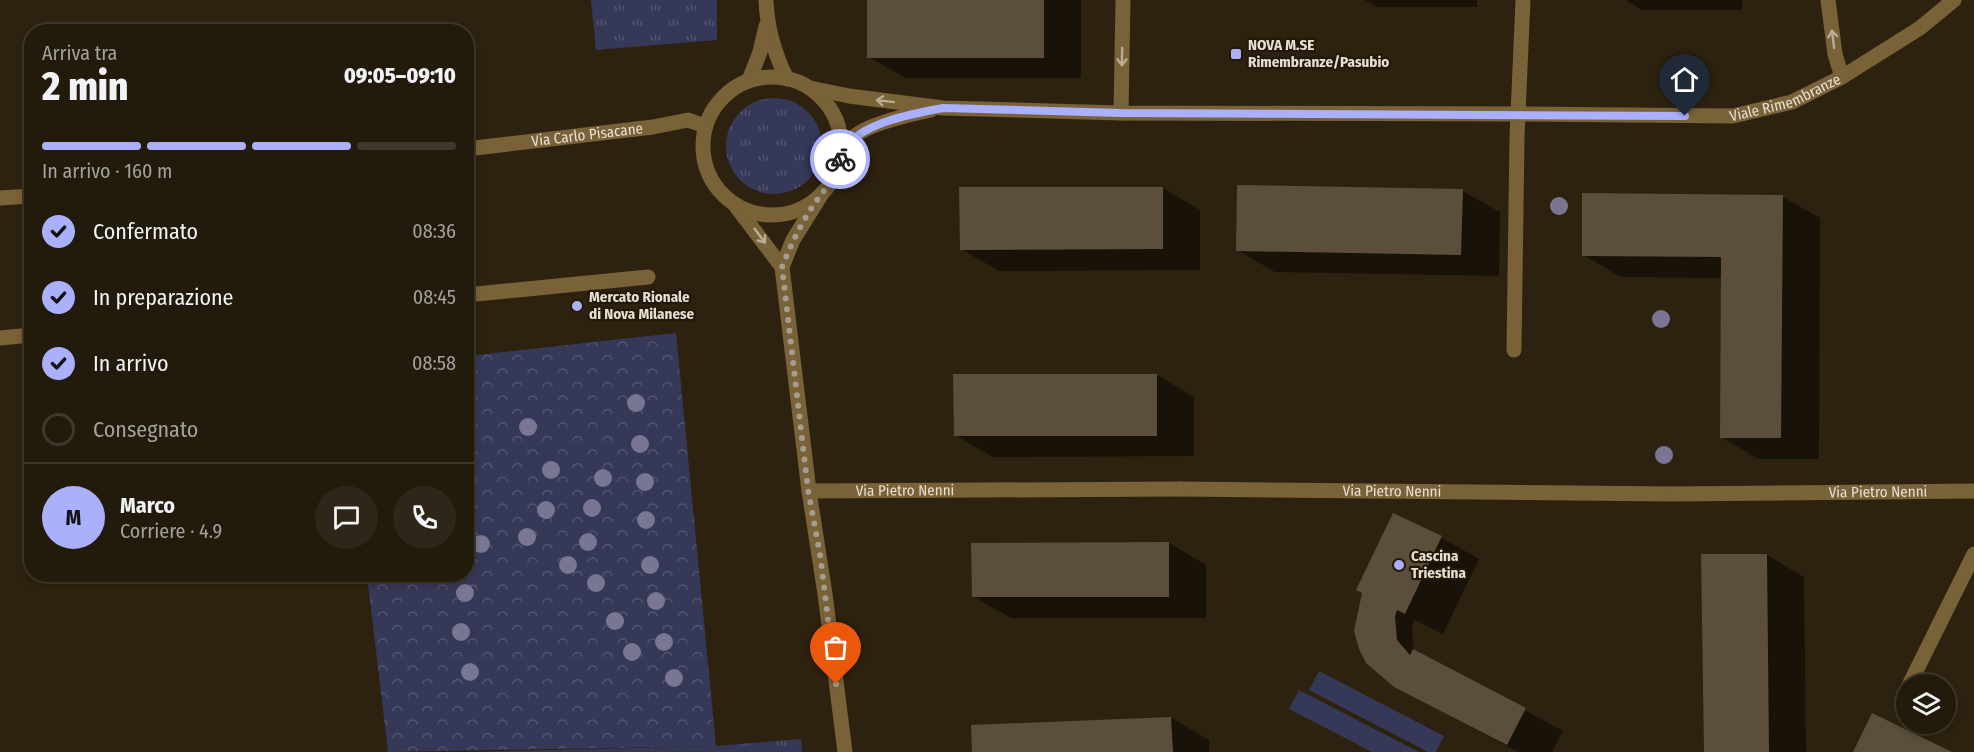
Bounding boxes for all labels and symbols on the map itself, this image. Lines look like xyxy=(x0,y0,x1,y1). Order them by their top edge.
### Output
one-way arrow xyxy=(1828,29,1839,49)
place label: NOVA M.SE Rimembranze/Pasubio xyxy=(1248,36,1389,71)
one-way arrow xyxy=(1116,46,1128,66)
marker: NOVA M.SE Rimembranze/Pasubio xyxy=(1229,47,1243,61)
pin xyxy=(1659,54,1710,116)
street label: Viale Rimembranze xyxy=(1728,70,1844,126)
one-way arrow xyxy=(875,95,895,106)
street label: Via Carlo Pisacane xyxy=(530,119,644,150)
courier xyxy=(810,129,870,189)
one-way arrow xyxy=(754,227,766,243)
place label: Mercato Rionale di Nova Milanese xyxy=(589,288,695,323)
marker: Mercato Rionale di Nova Milanese xyxy=(570,299,584,313)
street label: Via Pietro Nenni xyxy=(856,481,954,500)
street label: Via Pietro Nenni xyxy=(1343,482,1441,501)
street label: Via Pietro Nenni xyxy=(1829,482,1927,501)
place label: Cascina Triestina xyxy=(1411,547,1466,582)
marker: Cascina Triestina xyxy=(1392,558,1406,572)
pin xyxy=(810,622,861,684)

